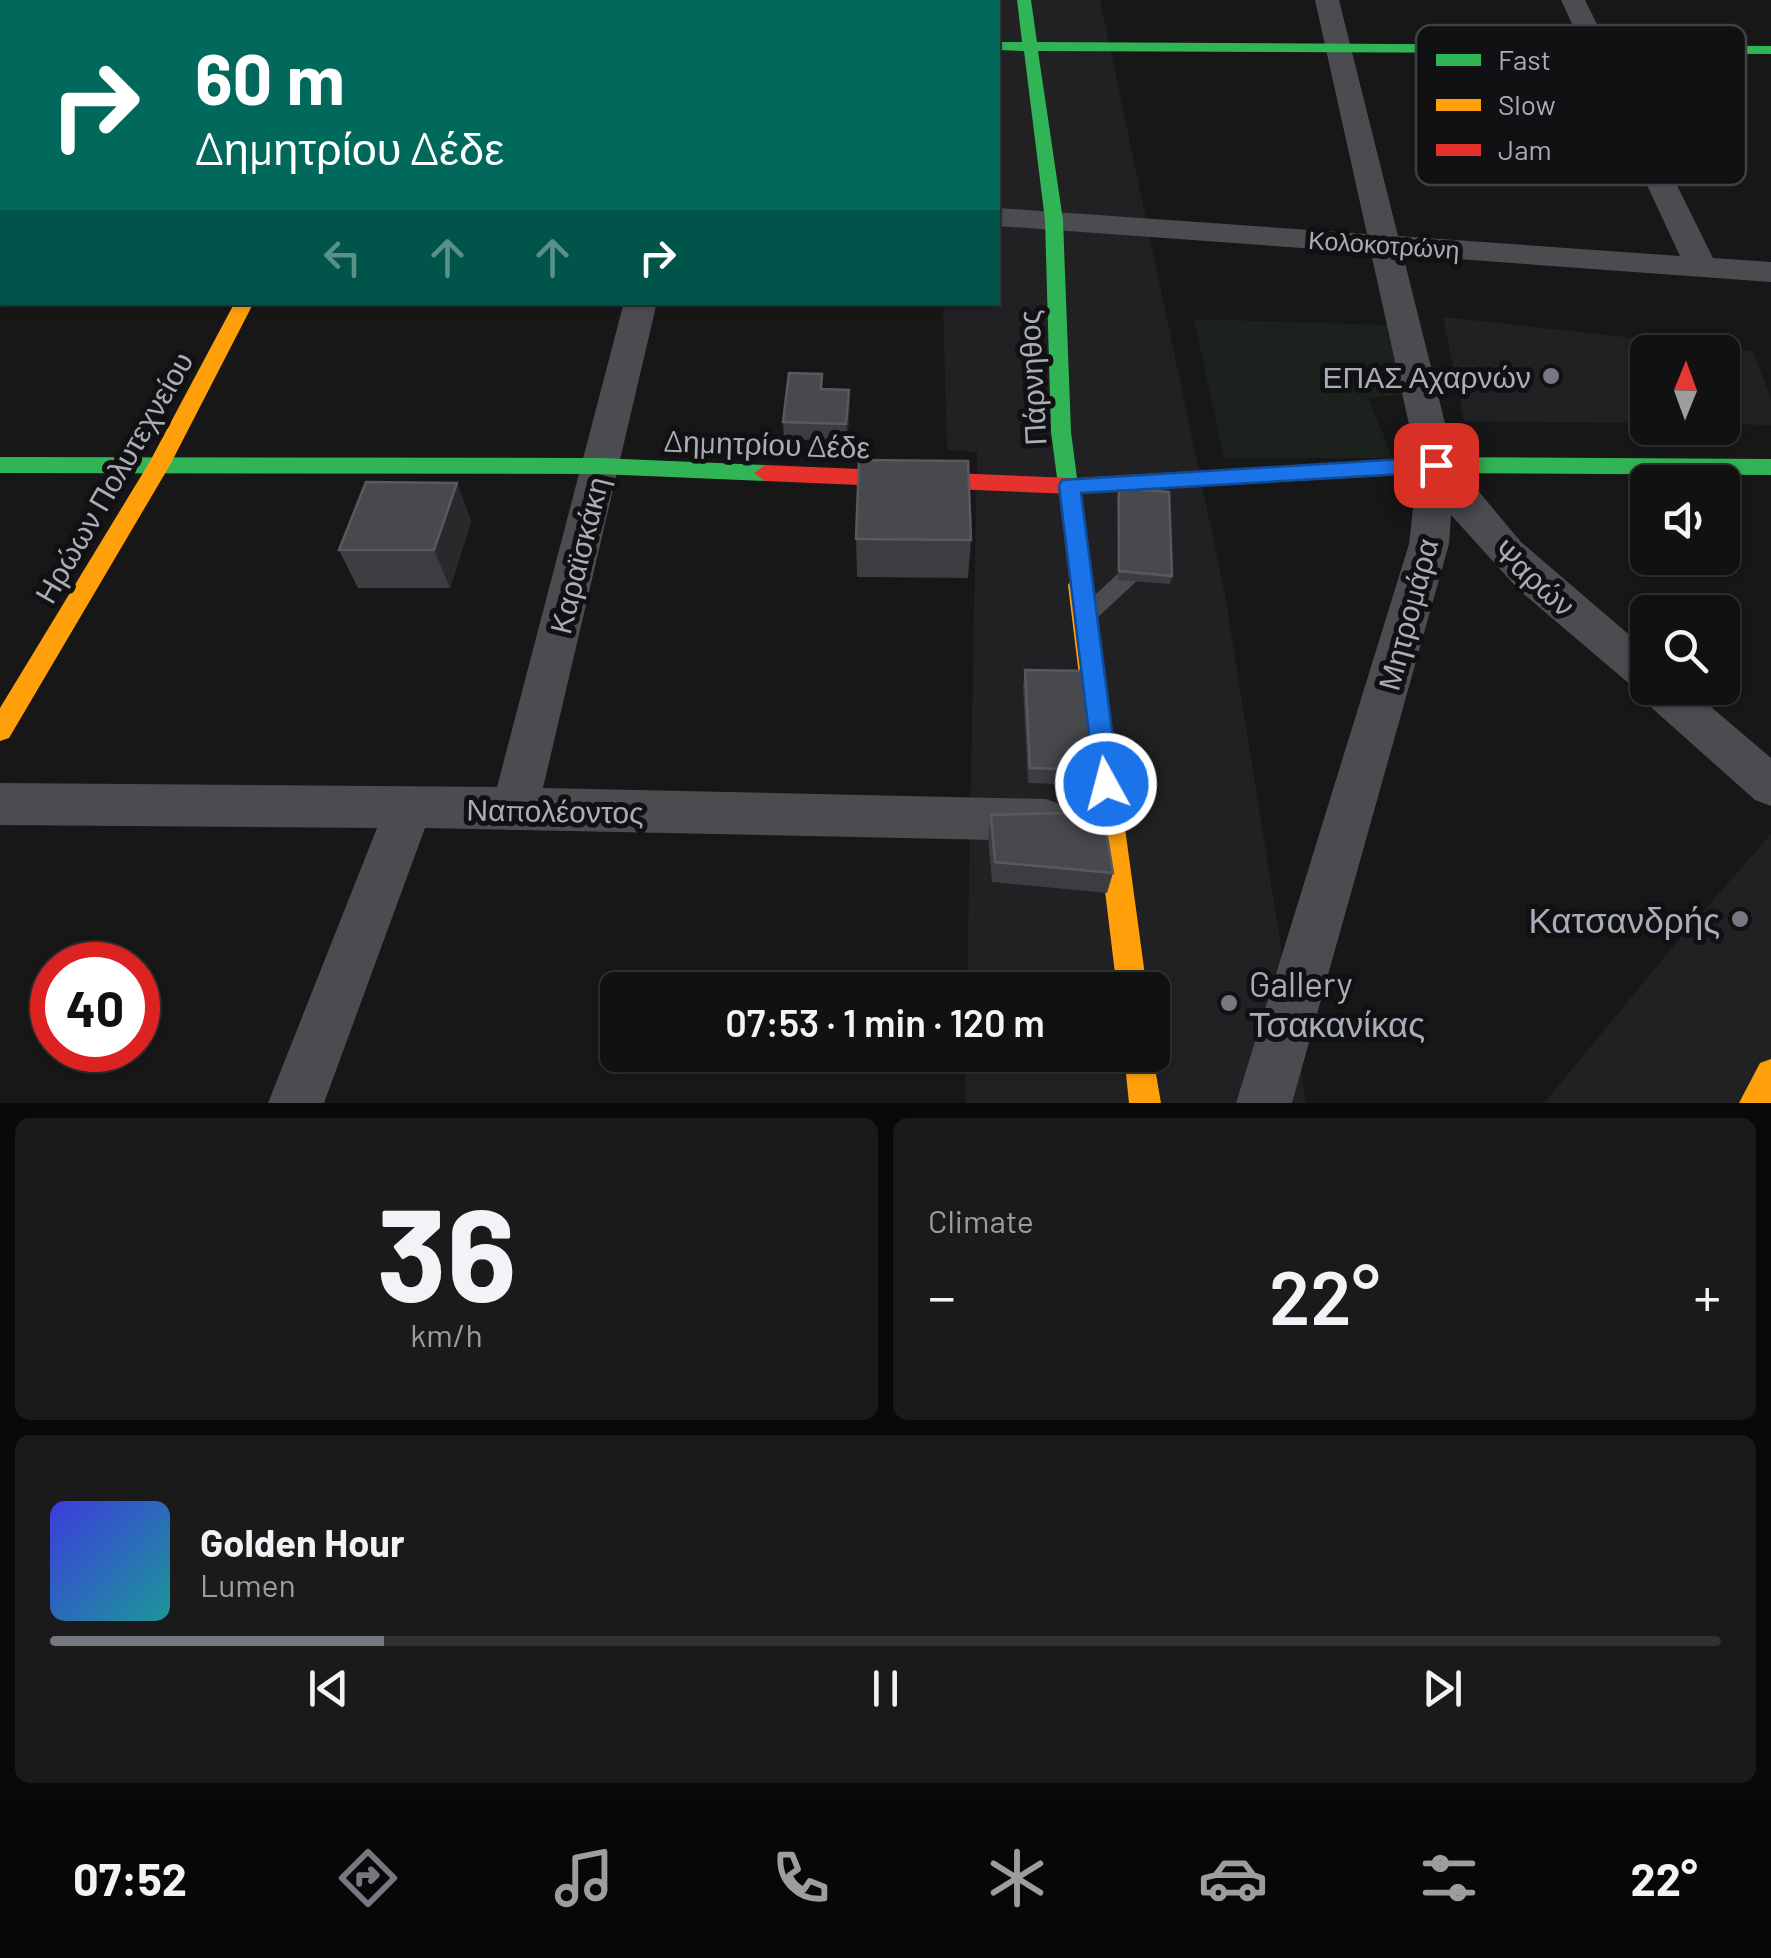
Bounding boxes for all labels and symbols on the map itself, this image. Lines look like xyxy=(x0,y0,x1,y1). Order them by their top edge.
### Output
legend xyxy=(1416,25,1746,185)
text: Fast xyxy=(1498,42,1551,76)
text: Slow xyxy=(1498,87,1556,121)
text: Jam xyxy=(1498,132,1552,166)
street label: Κολοκοτρώνη xyxy=(1307,224,1461,264)
street label: Πάρνηθος xyxy=(1009,309,1053,447)
north arrow xyxy=(1630,335,1740,445)
street label: Ηρώων Πολυτεχνείου xyxy=(26,345,200,609)
place label: ΕΠΑΣ Αχαρνών xyxy=(1323,358,1531,394)
marker: ΕΠΑΣ Αχαρνών xyxy=(1540,365,1562,387)
street label: Δημητρίου Δέδε xyxy=(663,421,871,465)
pin xyxy=(1394,423,1479,508)
street label: Καραϊσκάκη xyxy=(541,473,615,637)
street label: Ψαρών xyxy=(1487,531,1583,623)
street label: Μητρομάρα xyxy=(1370,534,1444,694)
position arrow xyxy=(1054,732,1158,836)
street label: Ναπολέοντος xyxy=(466,790,644,830)
place label: Κατσανδρής xyxy=(1528,898,1720,940)
marker: Κατσανδρής xyxy=(1729,908,1751,930)
speed limit sign: 40 xyxy=(30,942,160,1072)
place label: Gallery Τσακανίκας xyxy=(1249,962,1425,1044)
marker: Gallery Τσακανίκας xyxy=(1218,992,1240,1014)

